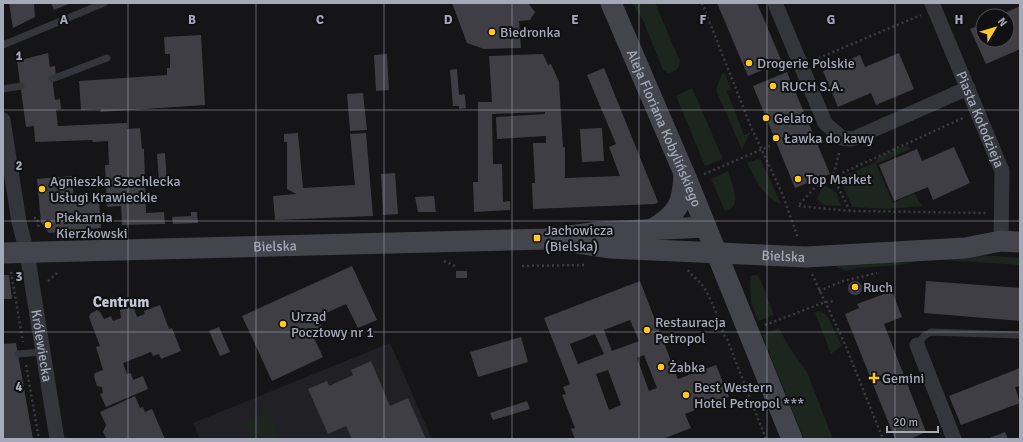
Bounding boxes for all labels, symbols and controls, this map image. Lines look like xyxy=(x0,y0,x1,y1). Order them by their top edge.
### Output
north arrow xyxy=(975,8,1015,48)
text: A xyxy=(60,12,69,28)
text: B xyxy=(188,12,196,28)
text: C xyxy=(316,12,324,28)
text: D xyxy=(444,12,453,28)
text: E xyxy=(571,12,579,28)
text: F xyxy=(700,12,707,28)
text: G xyxy=(827,12,835,28)
text: H xyxy=(955,12,963,28)
text: N xyxy=(995,15,1010,29)
place label: Biedronka xyxy=(500,24,561,41)
marker: Biedronka xyxy=(487,27,497,37)
street label: Aleja Floriana Kobylińskiego xyxy=(623,47,705,210)
text: 1 xyxy=(15,48,23,64)
place label: Drogerie Polskie xyxy=(757,55,855,72)
marker: Drogerie Polskie xyxy=(744,58,754,68)
street label: Piasta Kołodzieja xyxy=(952,69,1008,170)
place label: RUCH S.A. xyxy=(781,78,844,95)
marker: RUCH S.A. xyxy=(768,81,778,91)
place label: Gelato xyxy=(774,110,813,127)
marker: Gelato xyxy=(761,113,771,123)
place label: Ławka do kawy xyxy=(784,130,874,147)
marker: Ławka do kawy xyxy=(771,133,781,143)
text: 2 xyxy=(15,158,23,174)
place label: Top Market xyxy=(806,171,872,188)
place label: Agnieszka Szechlecka Usługi Krawieckie xyxy=(50,173,181,206)
marker: Top Market xyxy=(793,174,803,184)
marker: Agnieszka Szechlecka Usługi Krawieckie xyxy=(37,184,47,194)
place label: Piekarnia Kierzkowski xyxy=(56,209,128,242)
marker: Piekarnia Kierzkowski xyxy=(43,220,53,230)
place label: Jachowicza (Bielska) xyxy=(545,222,613,255)
marker: Jachowicza (Bielska) xyxy=(532,233,542,243)
street label: Bielska xyxy=(253,237,297,256)
street label: Bielska xyxy=(761,247,806,266)
text: 3 xyxy=(15,269,23,285)
place label: Ruch xyxy=(863,279,893,296)
marker: Ruch xyxy=(850,282,860,292)
district label: Centrum xyxy=(93,293,149,311)
street label: Królewiecka xyxy=(27,308,56,383)
place label: Urząd Pocztowy nr 1 xyxy=(291,308,374,341)
place label: Restauracja Petropol xyxy=(655,314,726,347)
marker: Urząd Pocztowy nr 1 xyxy=(278,319,288,329)
marker: Restauracja Petropol xyxy=(642,325,652,335)
place label: Żabka xyxy=(669,359,705,376)
marker: Żabka xyxy=(656,362,666,372)
place label: Gemini xyxy=(882,370,924,387)
marker: Gemini xyxy=(869,373,879,383)
text: 4 xyxy=(15,379,23,395)
place label: Best Western Hotel Petropol *** xyxy=(694,379,804,412)
marker: Best Western Hotel Petropol *** xyxy=(681,390,691,400)
scale bar xyxy=(887,408,938,434)
text: 20 m xyxy=(893,415,918,430)

